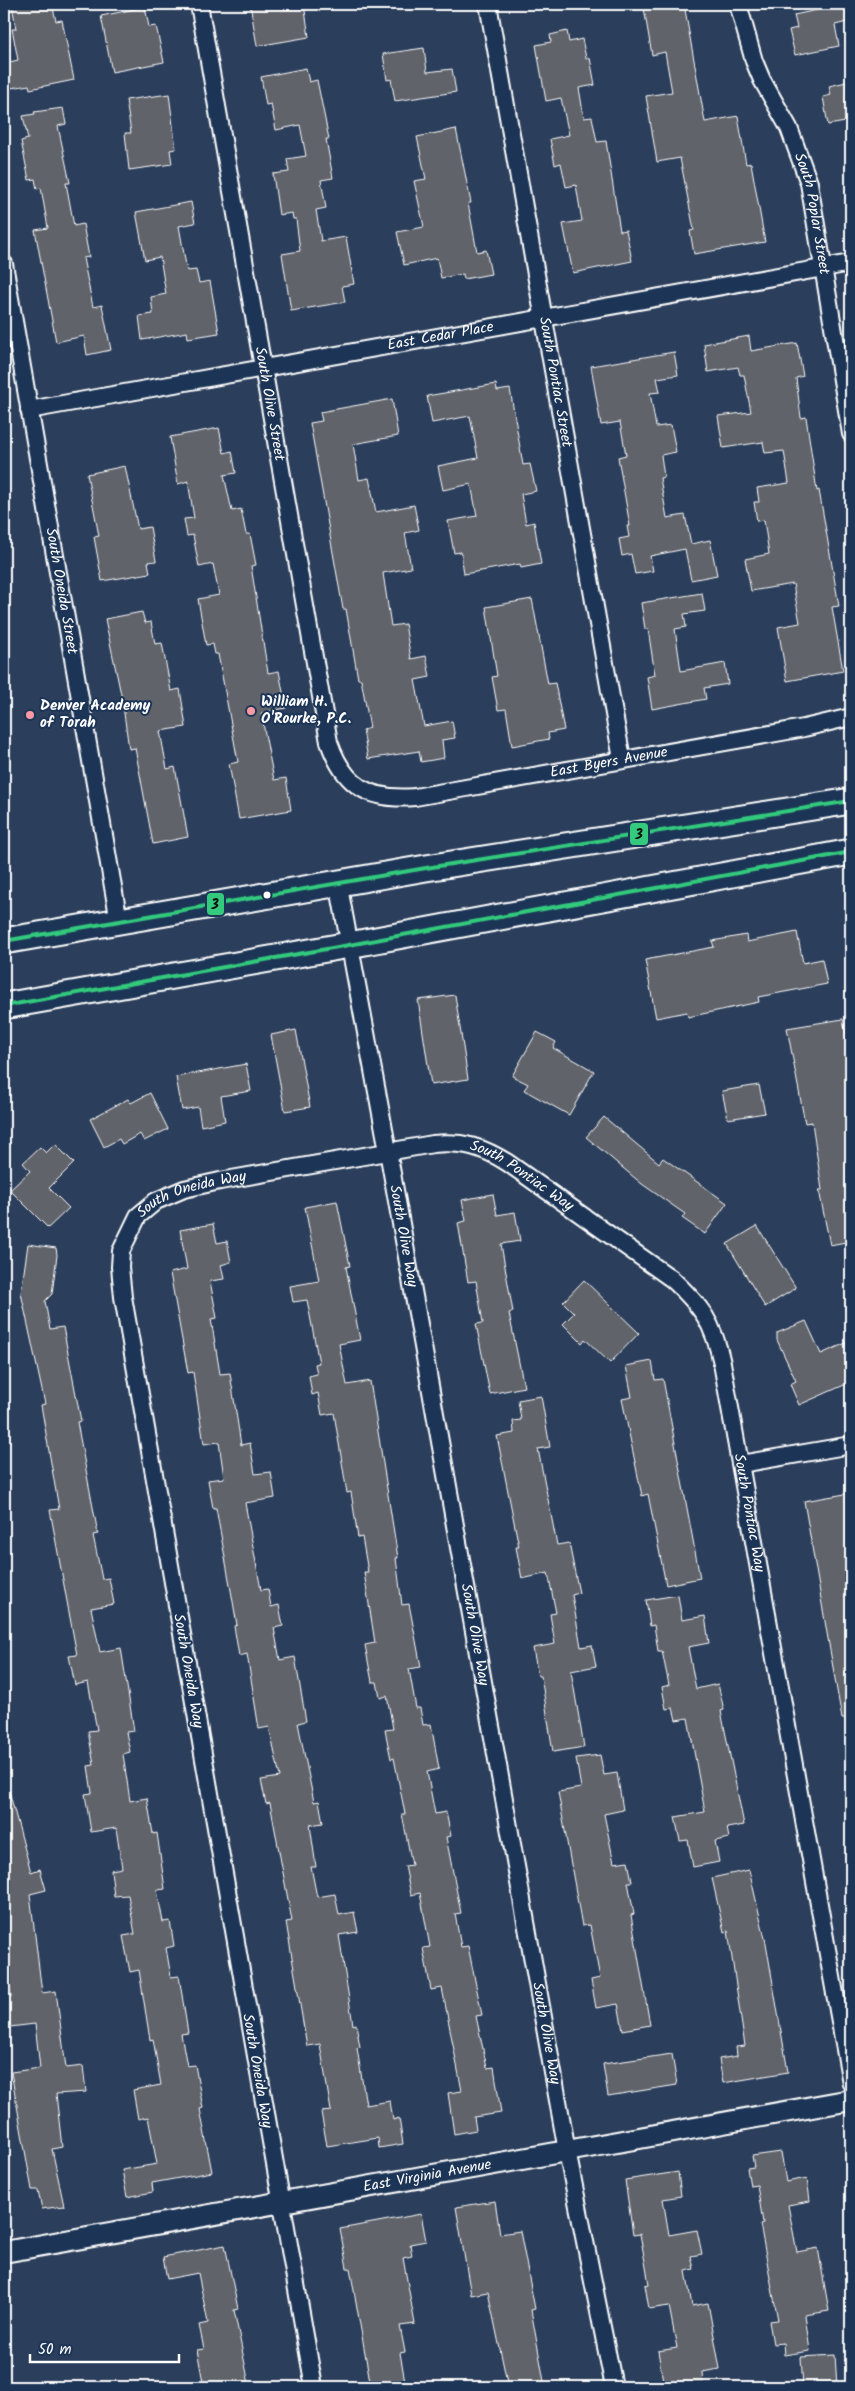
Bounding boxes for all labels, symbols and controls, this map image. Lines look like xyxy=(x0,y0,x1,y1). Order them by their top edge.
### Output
street label: South Poplar Street xyxy=(787,149,836,276)
street label: East Cedar Place xyxy=(385,315,496,358)
street label: South Pontiac Street xyxy=(532,315,578,449)
street label: South Olive Street xyxy=(248,345,291,463)
street label: South Oneida Street xyxy=(38,526,84,656)
place label: William H. O'Rourke, P.C. xyxy=(261,690,351,731)
place label: Denver Academy of Torah xyxy=(40,694,151,735)
marker: William H. O'Rourke, P.C. xyxy=(245,705,257,717)
marker: Denver Academy of Torah xyxy=(24,709,36,721)
street label: East Byers Avenue xyxy=(548,740,670,785)
line badge: 3 xyxy=(629,822,649,846)
text: 3 xyxy=(634,824,643,846)
unlabelled marker xyxy=(262,890,272,900)
line badge: 3 xyxy=(206,892,225,916)
text: 3 xyxy=(210,894,219,916)
street label: South Pontiac Way xyxy=(467,1134,579,1218)
street label: South Oneida Way xyxy=(131,1164,249,1224)
street label: South Olive Way xyxy=(382,1183,424,1290)
street label: South Pontiac Way xyxy=(727,1452,771,1575)
street label: South Olive Way xyxy=(454,1582,496,1689)
street label: South Oneida Way xyxy=(166,1612,210,1731)
street label: South Olive Way xyxy=(525,1980,567,2087)
street label: South Oneida Way xyxy=(235,2012,279,2131)
street label: East Virginia Avenue xyxy=(361,2153,494,2199)
scale bar xyxy=(30,2331,179,2363)
text: 50 m xyxy=(38,2338,72,2362)

